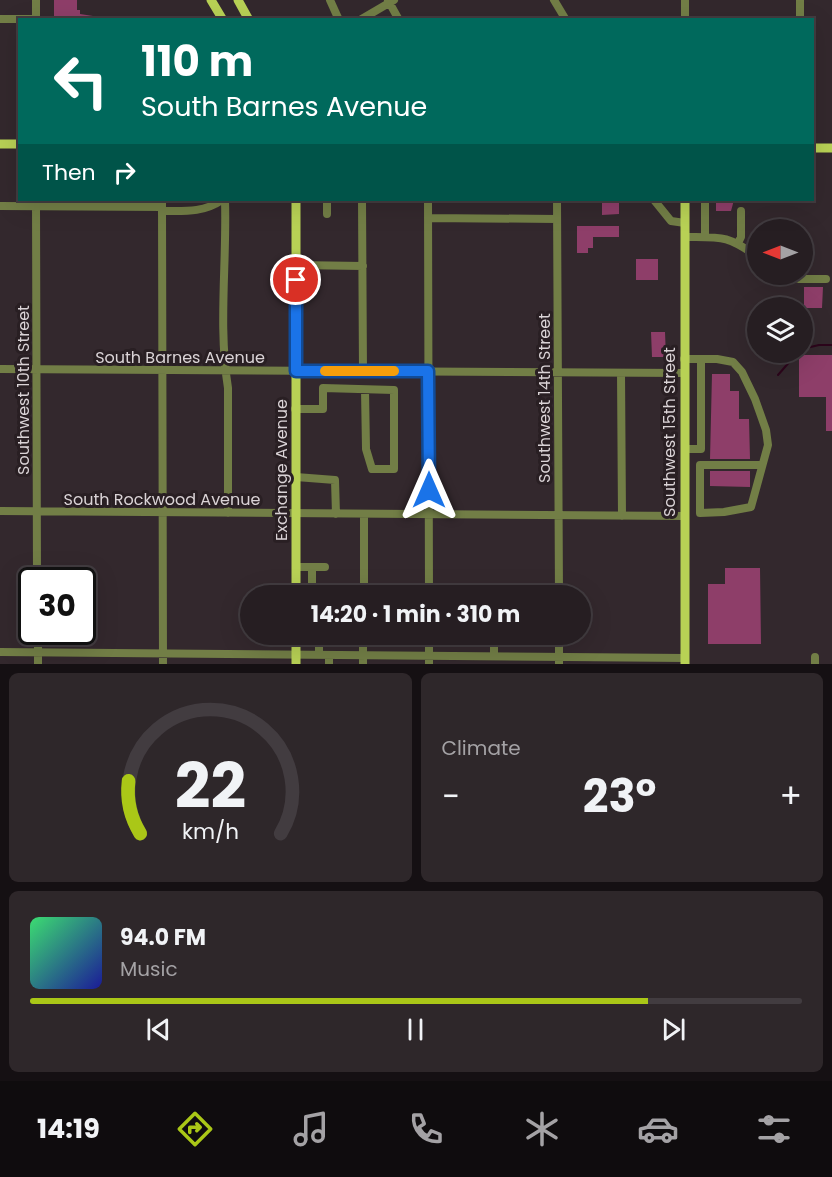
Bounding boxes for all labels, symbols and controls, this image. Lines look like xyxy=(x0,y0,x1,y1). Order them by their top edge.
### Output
text: 110 m xyxy=(141,32,253,91)
icon: left xyxy=(42,42,120,120)
text: South Barnes Avenue xyxy=(141,88,427,125)
icon: right xyxy=(108,156,141,189)
text: Then xyxy=(42,157,96,188)
north arrow xyxy=(747,219,813,285)
map controls xyxy=(747,219,813,363)
pin xyxy=(270,254,321,305)
icon: arrive xyxy=(279,263,312,296)
button: layers xyxy=(747,297,813,363)
street label: Southwest 10th Street xyxy=(12,305,35,475)
street label: Southwest 14th Street xyxy=(533,313,556,483)
street label: South Barnes Avenue xyxy=(95,346,265,369)
street label: Southwest 15th Street xyxy=(658,347,681,517)
street label: Exchange Avenue xyxy=(270,399,293,541)
position arrow xyxy=(397,458,461,522)
street label: South Rockwood Avenue xyxy=(64,488,261,511)
speed limit sign: 30 xyxy=(18,567,96,645)
text: 14:20 · 1 min · 310 m xyxy=(311,599,520,630)
text: Climate xyxy=(442,734,521,762)
text: 22 xyxy=(175,742,246,830)
text: 23° xyxy=(583,765,656,828)
text: − xyxy=(442,773,460,820)
text: + xyxy=(779,773,802,820)
text: km/h xyxy=(182,817,239,848)
text: 94.0 FM xyxy=(120,922,206,953)
text: Music xyxy=(120,955,178,983)
icon: previous xyxy=(142,1013,175,1046)
icon: pause xyxy=(399,1013,432,1046)
icon: next xyxy=(657,1013,690,1046)
icon: directions xyxy=(174,1108,216,1150)
icon: music xyxy=(290,1108,332,1150)
icon: phone xyxy=(405,1108,447,1150)
icon: climate xyxy=(521,1108,563,1150)
icon: car xyxy=(637,1108,679,1150)
icon: filters xyxy=(753,1108,795,1150)
text: 14:19 xyxy=(37,1110,100,1147)

